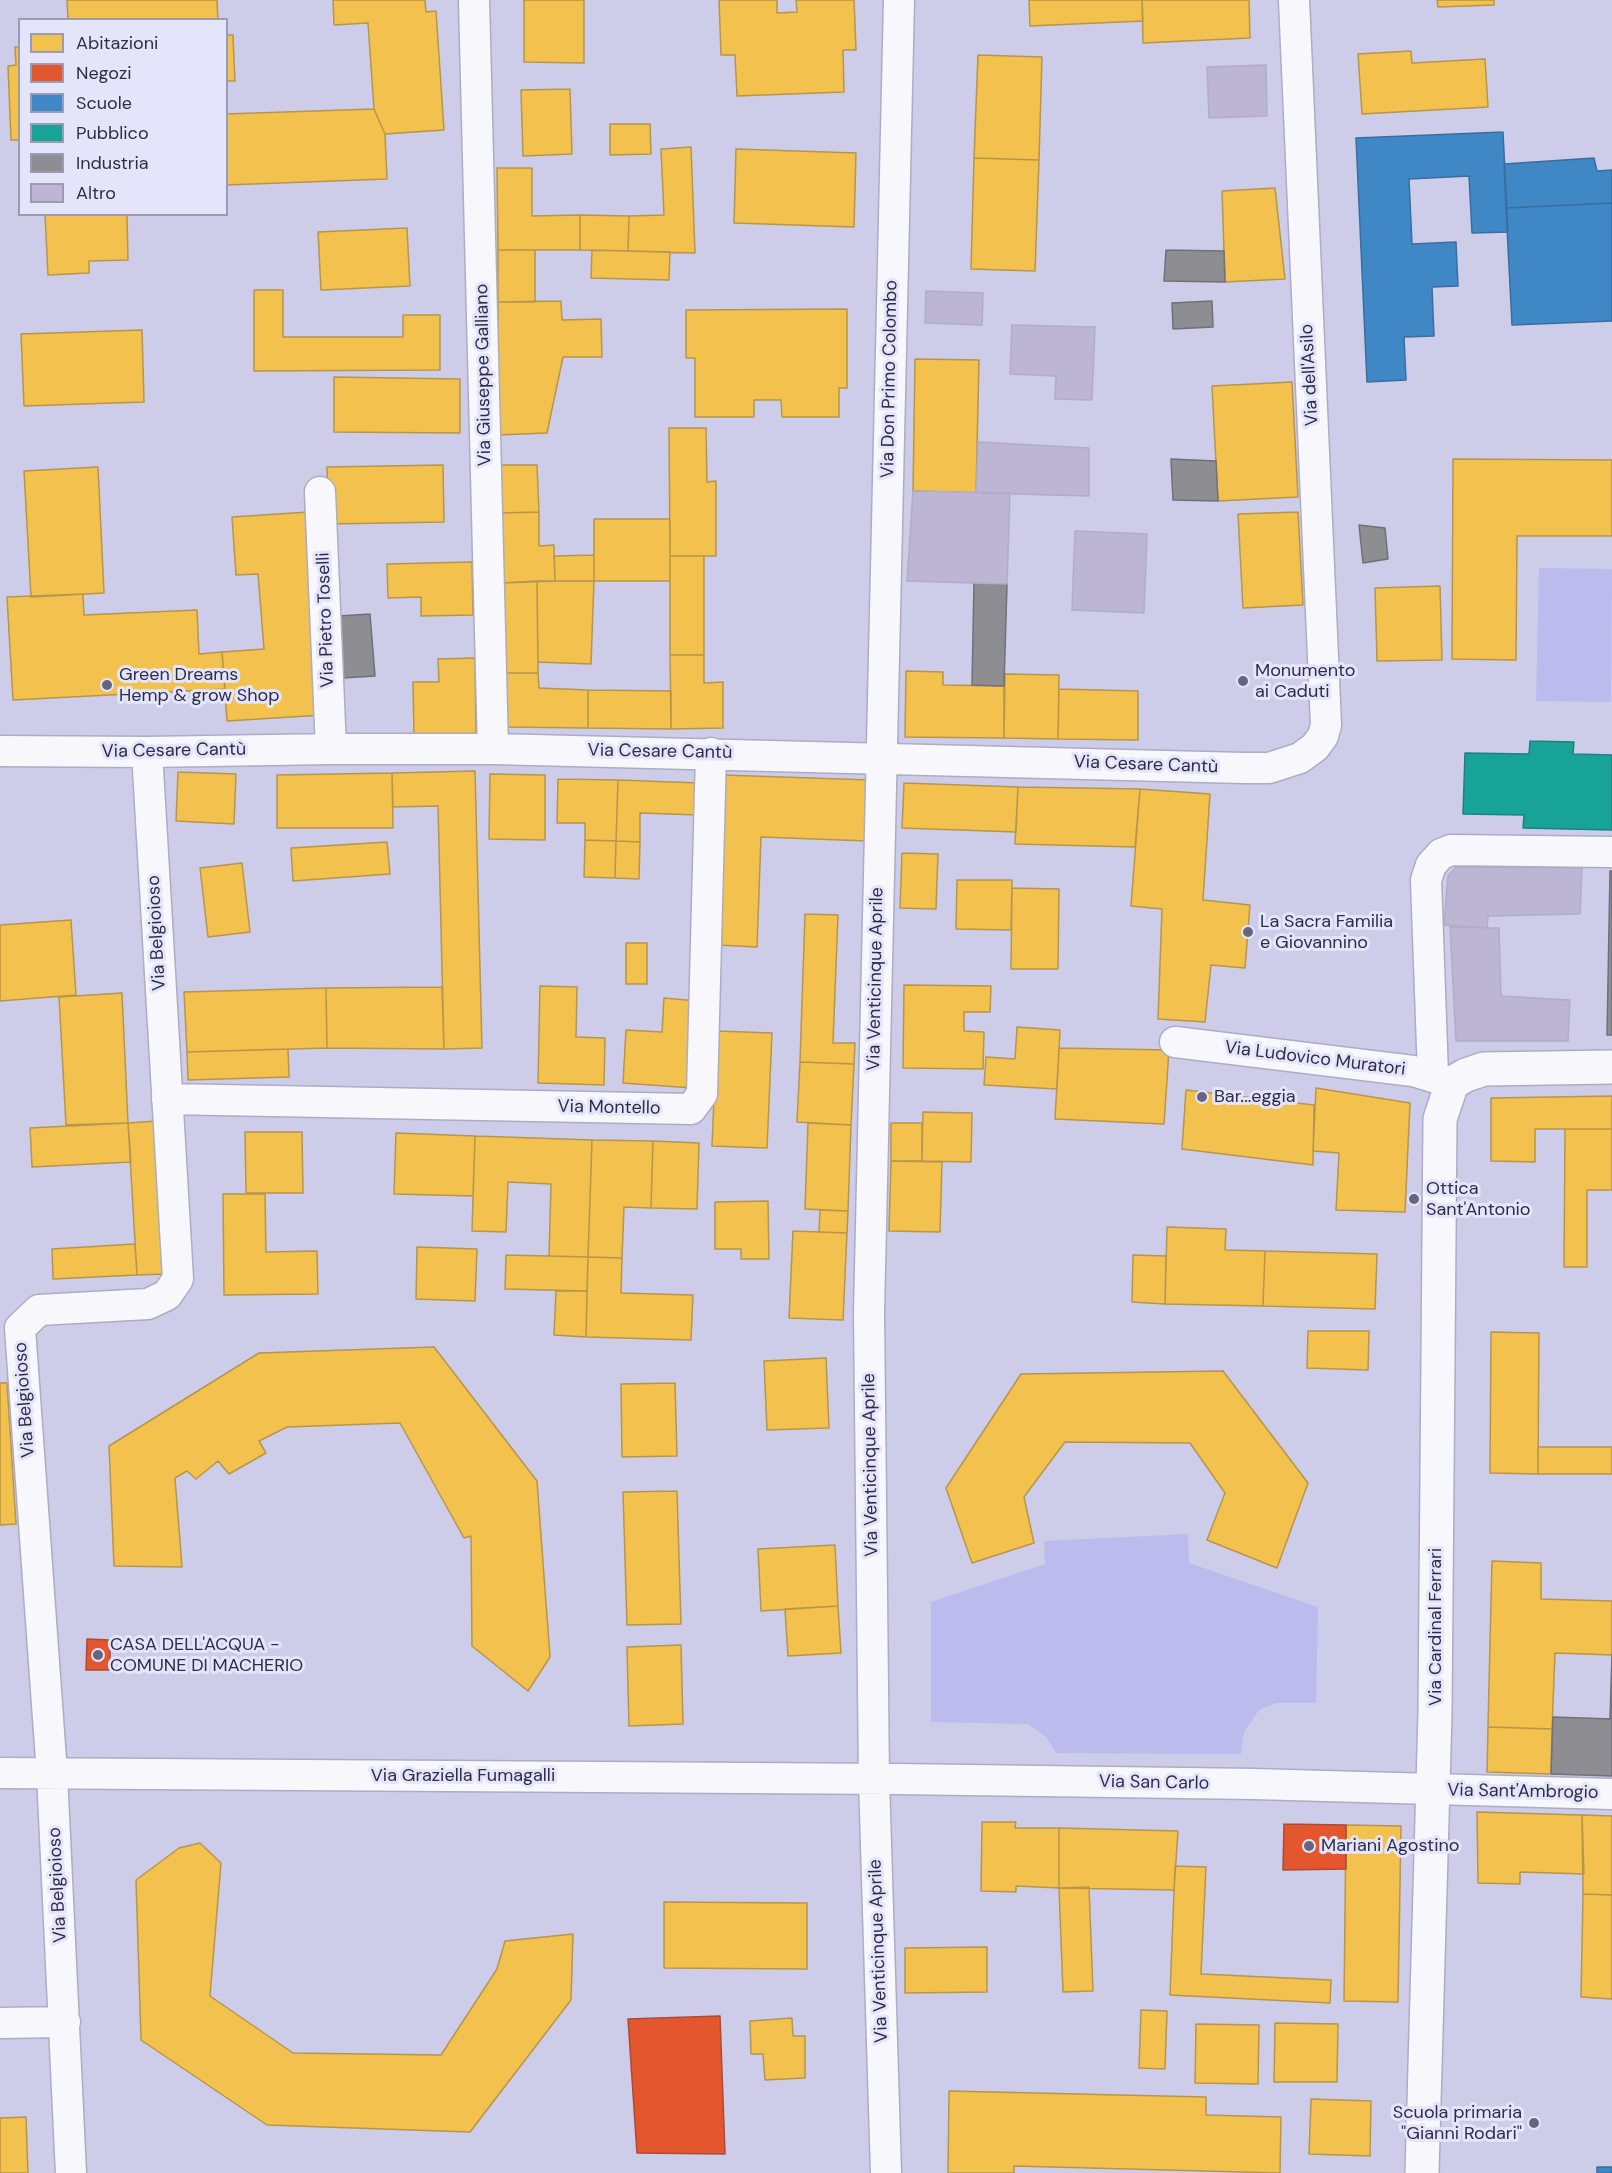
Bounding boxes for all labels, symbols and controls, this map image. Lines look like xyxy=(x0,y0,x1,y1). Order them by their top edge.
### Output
legend xyxy=(18,18,228,216)
text: Abitazioni xyxy=(76,31,158,55)
text: Negozi xyxy=(76,61,132,85)
text: Scuole xyxy=(76,91,132,115)
text: Pubblico xyxy=(76,121,149,145)
text: Industria xyxy=(76,151,149,175)
text: Altro xyxy=(76,181,116,205)
street label: Via Don Primo Colombo xyxy=(877,280,903,478)
street label: Via Giuseppe Galliano xyxy=(472,284,496,466)
street label: Via dell'Asilo xyxy=(1297,323,1323,427)
street label: Via Pietro Toselli xyxy=(313,552,339,688)
place label: Monumento ai Caduti xyxy=(1255,660,1356,702)
place label: Green Dreams Hemp & grow Shop xyxy=(119,664,280,706)
marker: Monumento ai Caduti xyxy=(1236,674,1250,688)
marker: Green Dreams Hemp & grow Shop xyxy=(100,678,114,692)
street label: Via Cesare Cantù xyxy=(102,739,246,763)
street label: Via Cesare Cantù xyxy=(588,740,732,764)
street label: Via Cesare Cantù xyxy=(1073,752,1219,778)
street label: Via Belgioioso xyxy=(143,875,171,991)
street label: Via Venticinque Aprile xyxy=(864,887,888,1071)
place label: La Sacra Familia e Giovannino xyxy=(1260,911,1393,954)
marker: La Sacra Familia e Giovannino xyxy=(1241,925,1255,939)
street label: Via Ludovico Muratori xyxy=(1223,1037,1407,1081)
place label: Bar...eggia xyxy=(1214,1086,1296,1108)
marker: Bar...eggia xyxy=(1195,1090,1209,1104)
street label: Via Montello xyxy=(557,1096,661,1120)
place label: Ottica Sant'Antonio xyxy=(1426,1178,1530,1220)
marker: Ottica Sant'Antonio xyxy=(1407,1192,1421,1206)
street label: Via Belgioioso xyxy=(10,1341,40,1459)
street label: Via Venticinque Aprile xyxy=(859,1373,883,1557)
street label: Via Cardinal Ferrari xyxy=(1425,1548,1447,1706)
place label: CASA DELL'ACQUA - COMUNE DI MACHERIO xyxy=(110,1634,303,1676)
marker: CASA DELL'ACQUA - COMUNE DI MACHERIO xyxy=(91,1648,105,1662)
street label: Via Graziella Fumagalli xyxy=(371,1765,555,1787)
street label: Via San Carlo xyxy=(1099,1771,1209,1795)
street label: Via Sant'Ambrogio xyxy=(1447,1780,1599,1804)
street label: Via Belgioioso xyxy=(44,1827,72,1943)
place label: Mariani Agostino xyxy=(1321,1835,1459,1857)
marker: Mariani Agostino xyxy=(1302,1839,1316,1853)
street label: Via Venticinque Aprile xyxy=(865,1859,893,2043)
place label: Scuola primaria "Gianni Rodari" xyxy=(1393,2102,1522,2144)
marker: Scuola primaria "Gianni Rodari" xyxy=(1527,2116,1541,2130)

